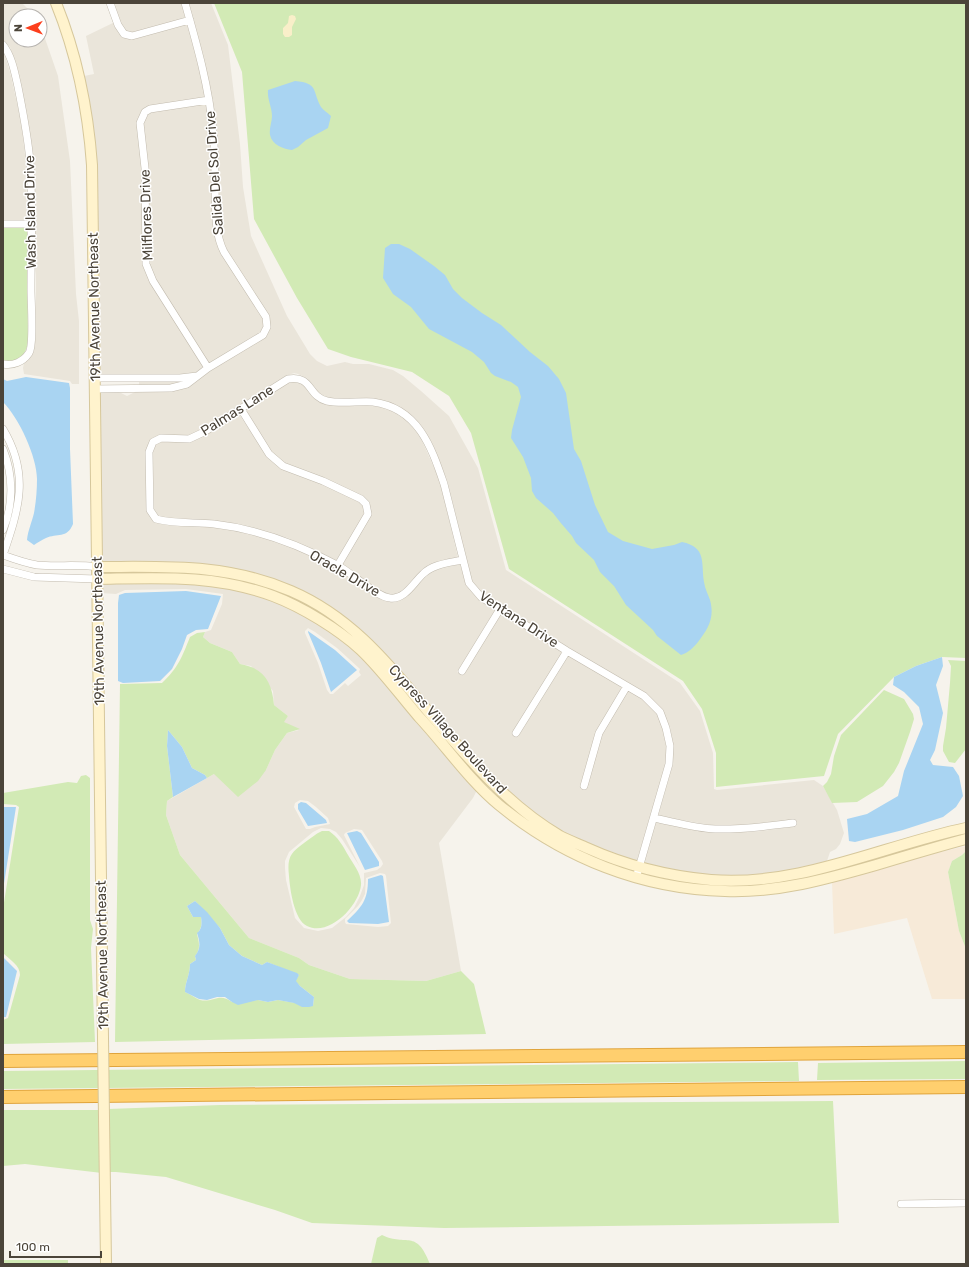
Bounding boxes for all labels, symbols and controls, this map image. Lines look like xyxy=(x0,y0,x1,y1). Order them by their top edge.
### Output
north arrow xyxy=(8,8,48,48)
text: N xyxy=(12,24,25,32)
street label: Salida Del Sol Drive xyxy=(202,110,227,236)
street label: Wash Island Drive xyxy=(21,155,40,269)
street label: Milflores Drive xyxy=(136,169,157,261)
street label: 19th Avenue Northeast xyxy=(85,232,104,382)
street label: Palmas Lane xyxy=(198,381,277,440)
street label: Oracle Drive xyxy=(307,546,383,600)
street label: 19th Avenue Northeast xyxy=(89,556,108,706)
street label: Ventana Drive xyxy=(476,587,562,651)
street label: Cypress Village Boulevard xyxy=(385,661,510,797)
street label: 19th Avenue Northeast xyxy=(93,880,112,1030)
scale bar xyxy=(10,1233,101,1259)
text: 100 m xyxy=(16,1240,50,1254)

